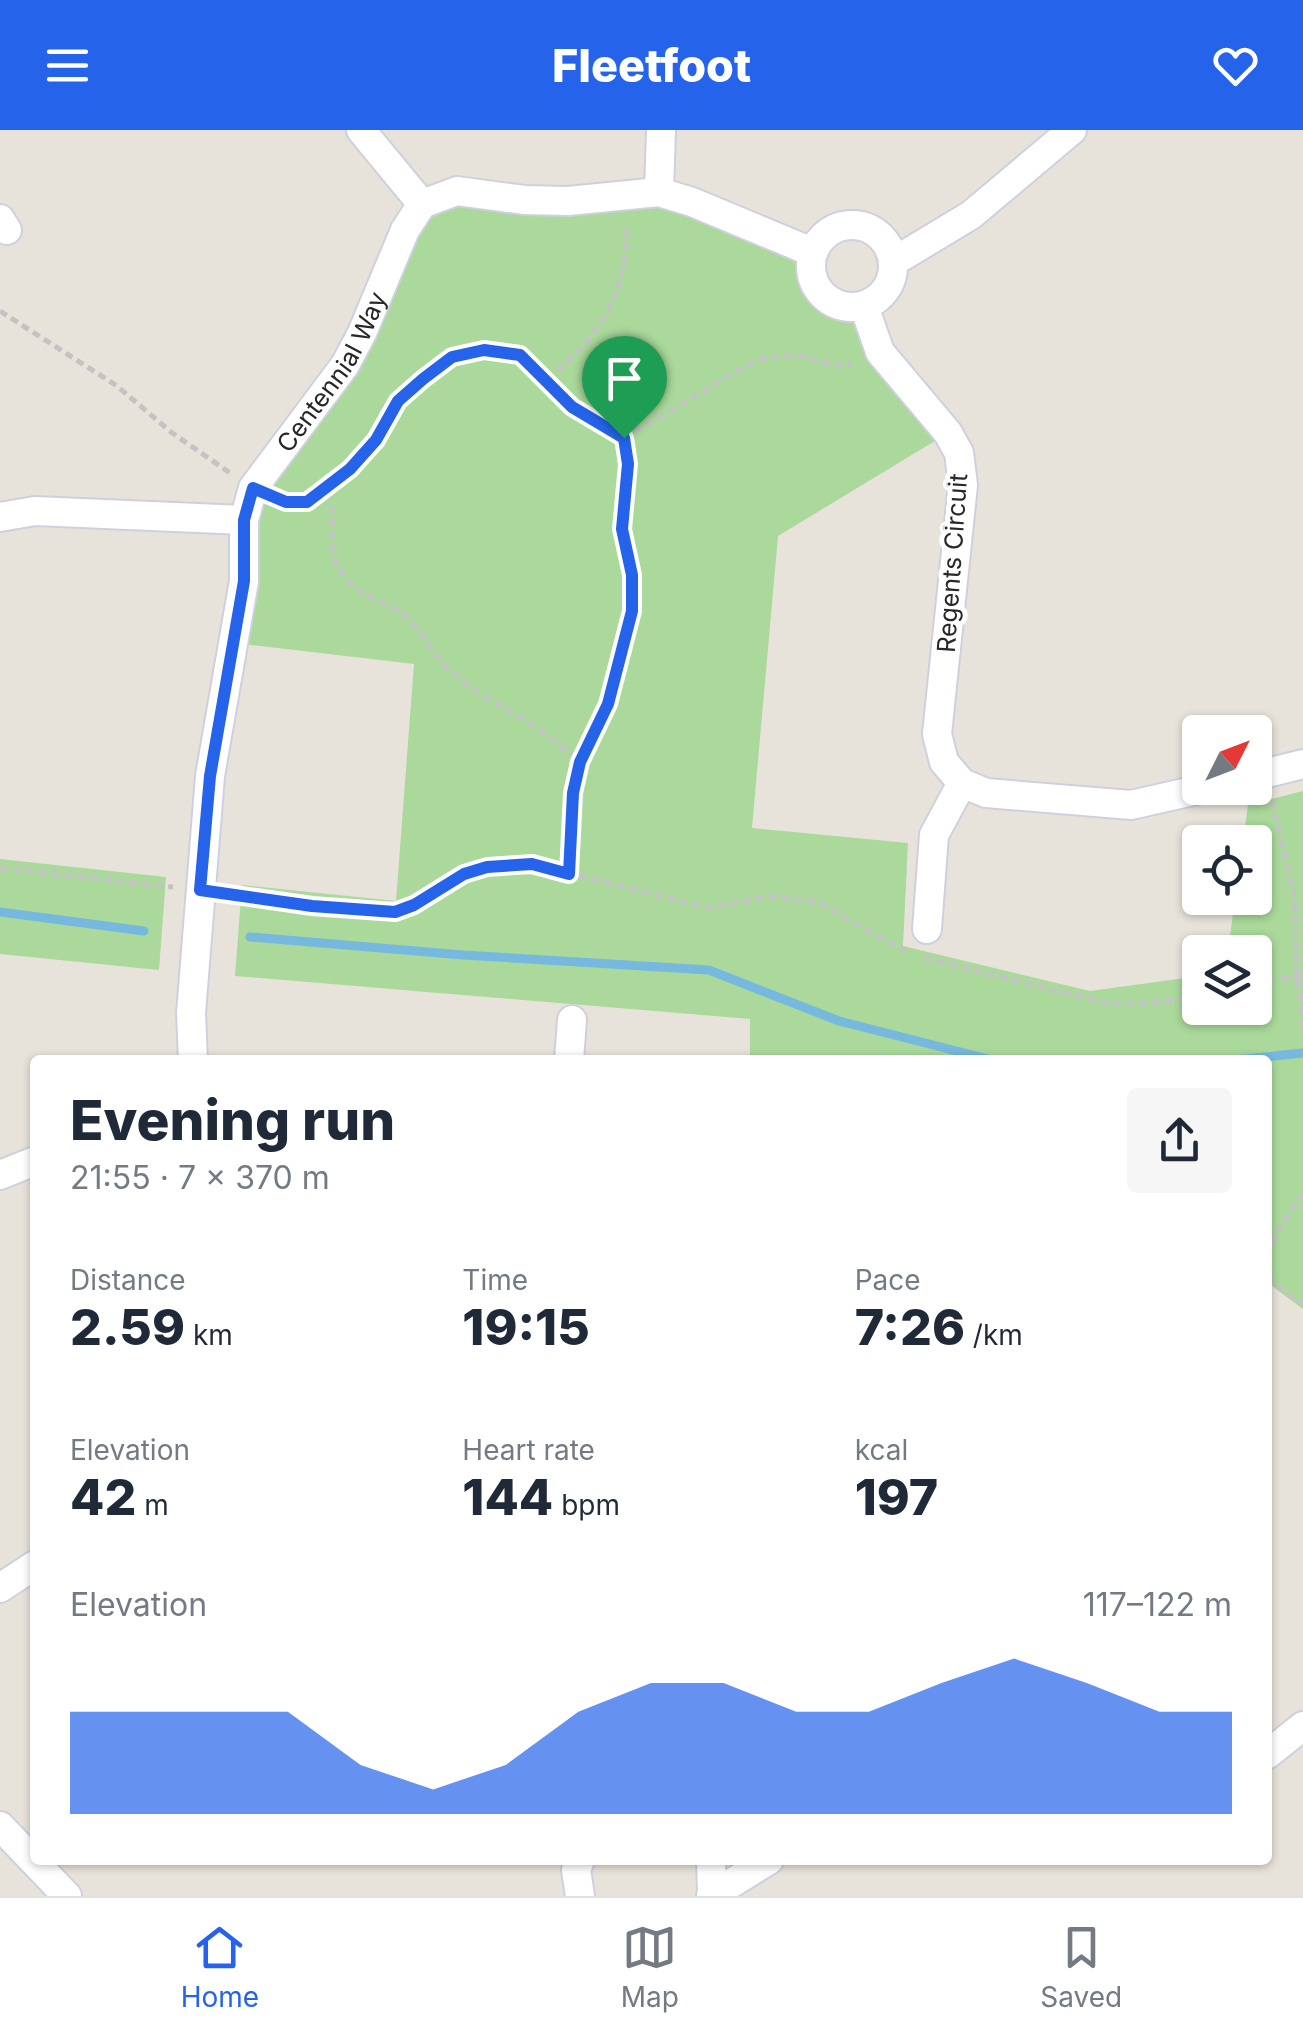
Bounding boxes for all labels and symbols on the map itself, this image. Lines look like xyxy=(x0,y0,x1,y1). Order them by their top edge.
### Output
street label: Centennial Way xyxy=(270,287,392,458)
pin xyxy=(582,336,667,439)
street label: Regents Circuit xyxy=(931,472,973,654)
north arrow xyxy=(1182,715,1272,805)

